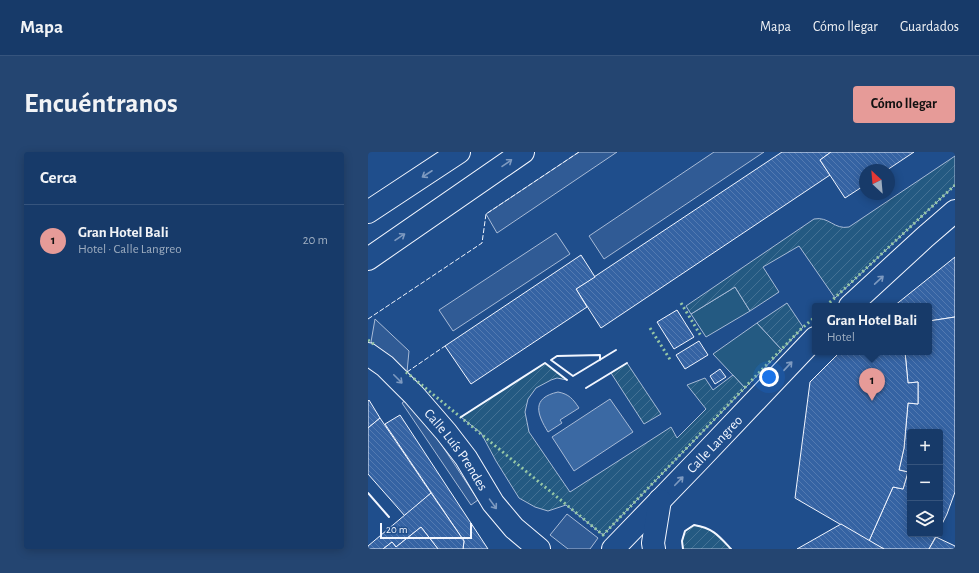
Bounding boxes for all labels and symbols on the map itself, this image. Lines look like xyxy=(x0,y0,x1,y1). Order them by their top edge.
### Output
one-way arrow xyxy=(501,159,512,167)
north arrow xyxy=(859,164,895,200)
one-way arrow xyxy=(422,170,433,178)
one-way arrow xyxy=(394,233,405,241)
one-way arrow xyxy=(874,275,884,285)
one-way arrow xyxy=(783,361,793,371)
your location xyxy=(759,367,779,387)
pin: 1 xyxy=(859,368,885,401)
one-way arrow xyxy=(393,374,403,384)
street label: Calle Luís Prendes xyxy=(421,407,490,493)
street label: Calle Langreo xyxy=(685,413,746,476)
one-way arrow xyxy=(674,476,684,486)
one-way arrow xyxy=(489,498,497,509)
scale bar xyxy=(380,521,472,540)

